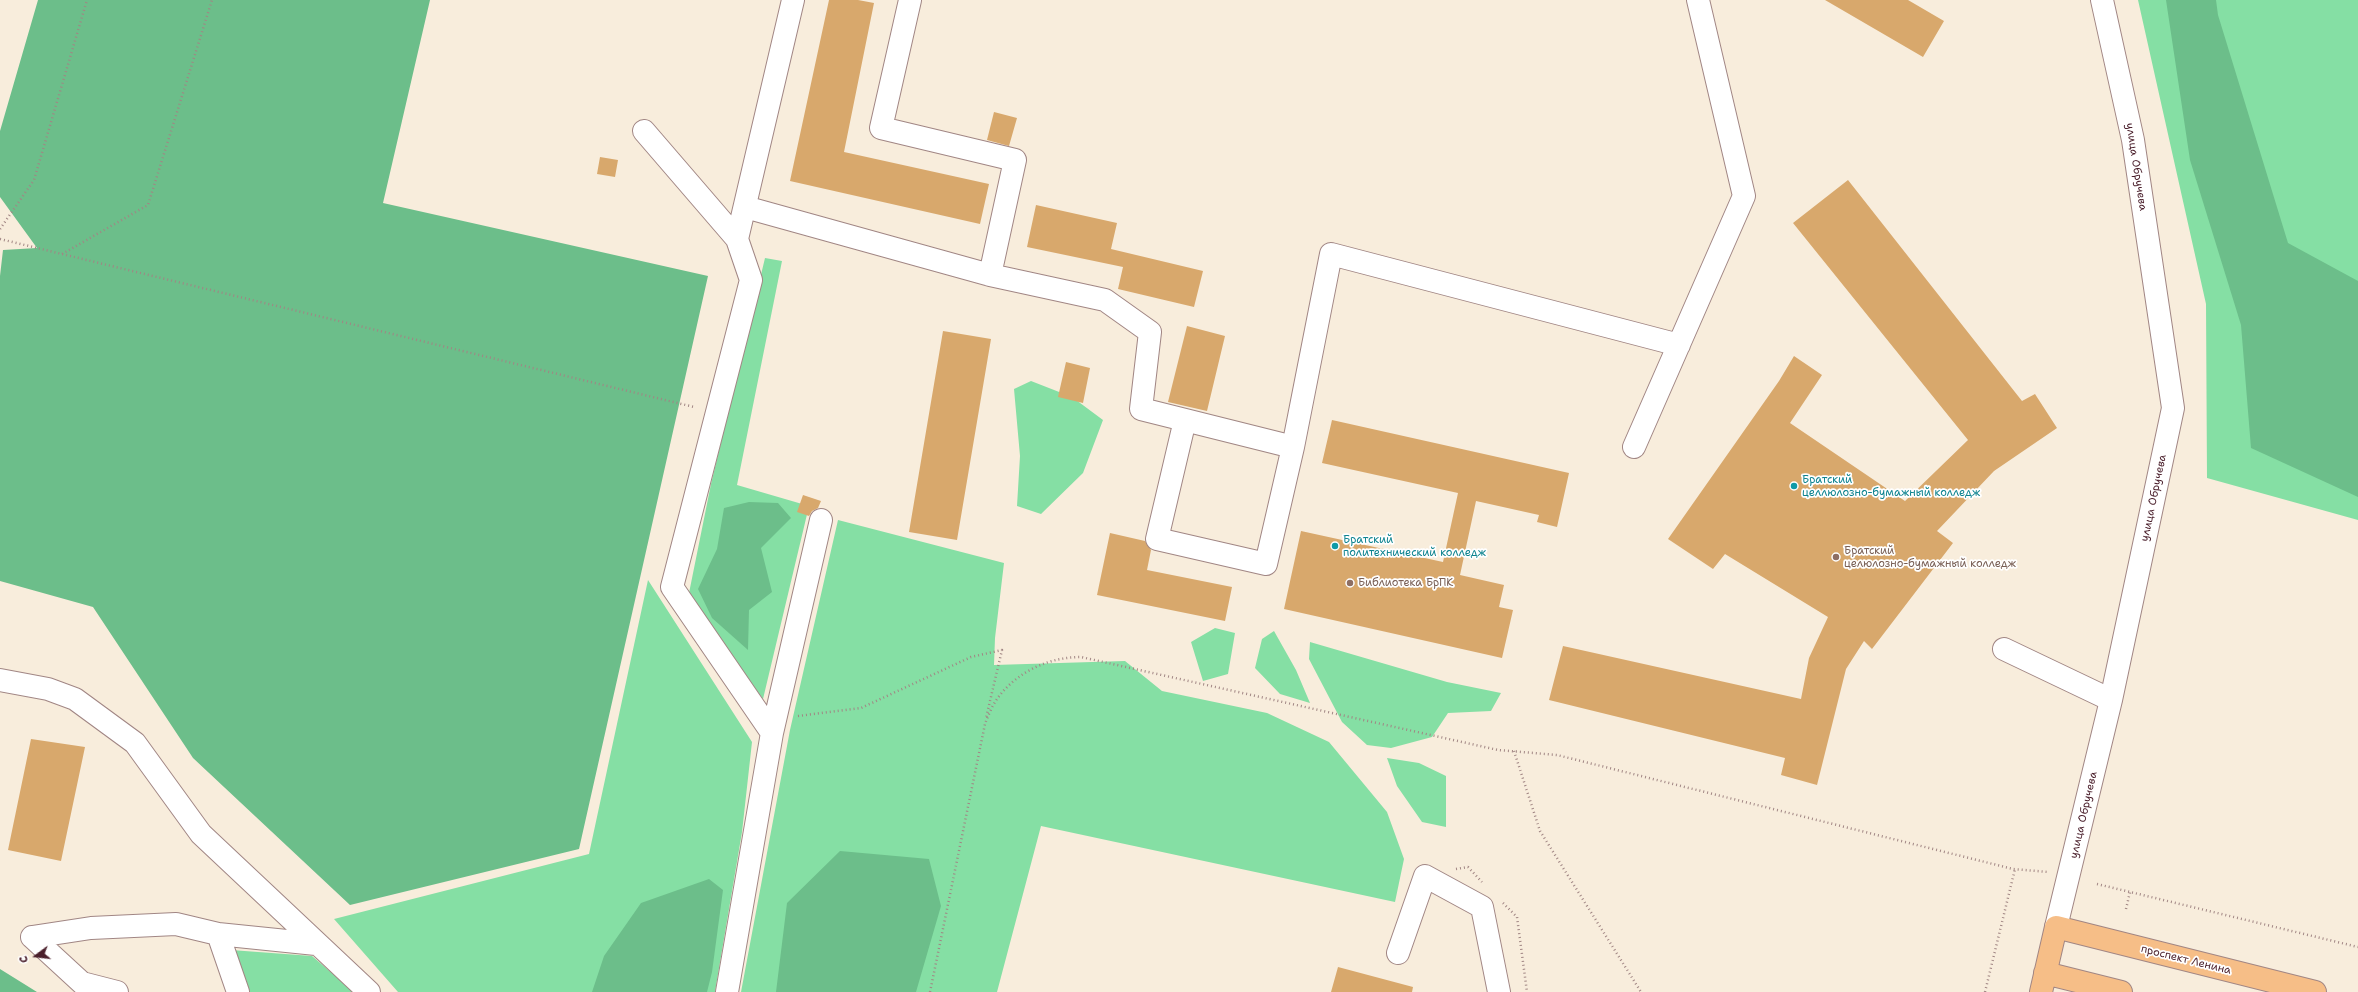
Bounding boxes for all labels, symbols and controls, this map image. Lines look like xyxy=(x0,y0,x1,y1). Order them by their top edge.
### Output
street label: улица Обручева xyxy=(2123,122,2149,212)
street label: улица Обручева xyxy=(2138,453,2170,543)
place label: Братский целлюлозно-бумажный колледж xyxy=(1802,473,1980,499)
marker: Братский целлюлозно-бумажный колледж xyxy=(1789,481,1799,491)
place label: Братский политехнический колледж xyxy=(1343,533,1486,559)
marker: Братский политехнический колледж xyxy=(1330,541,1340,551)
place label: Братский целюлозно-бумажный колледж xyxy=(1844,544,2016,570)
marker: Братский целюлозно-бумажный колледж xyxy=(1831,552,1841,562)
place label: Библиотека БрПК xyxy=(1358,576,1453,590)
marker: Библиотека БрПК xyxy=(1345,578,1355,588)
street label: улица Обручева xyxy=(2068,770,2100,860)
north arrow xyxy=(16,936,56,976)
street label: проспект Ленина xyxy=(2140,942,2232,978)
text: С xyxy=(16,954,32,964)

